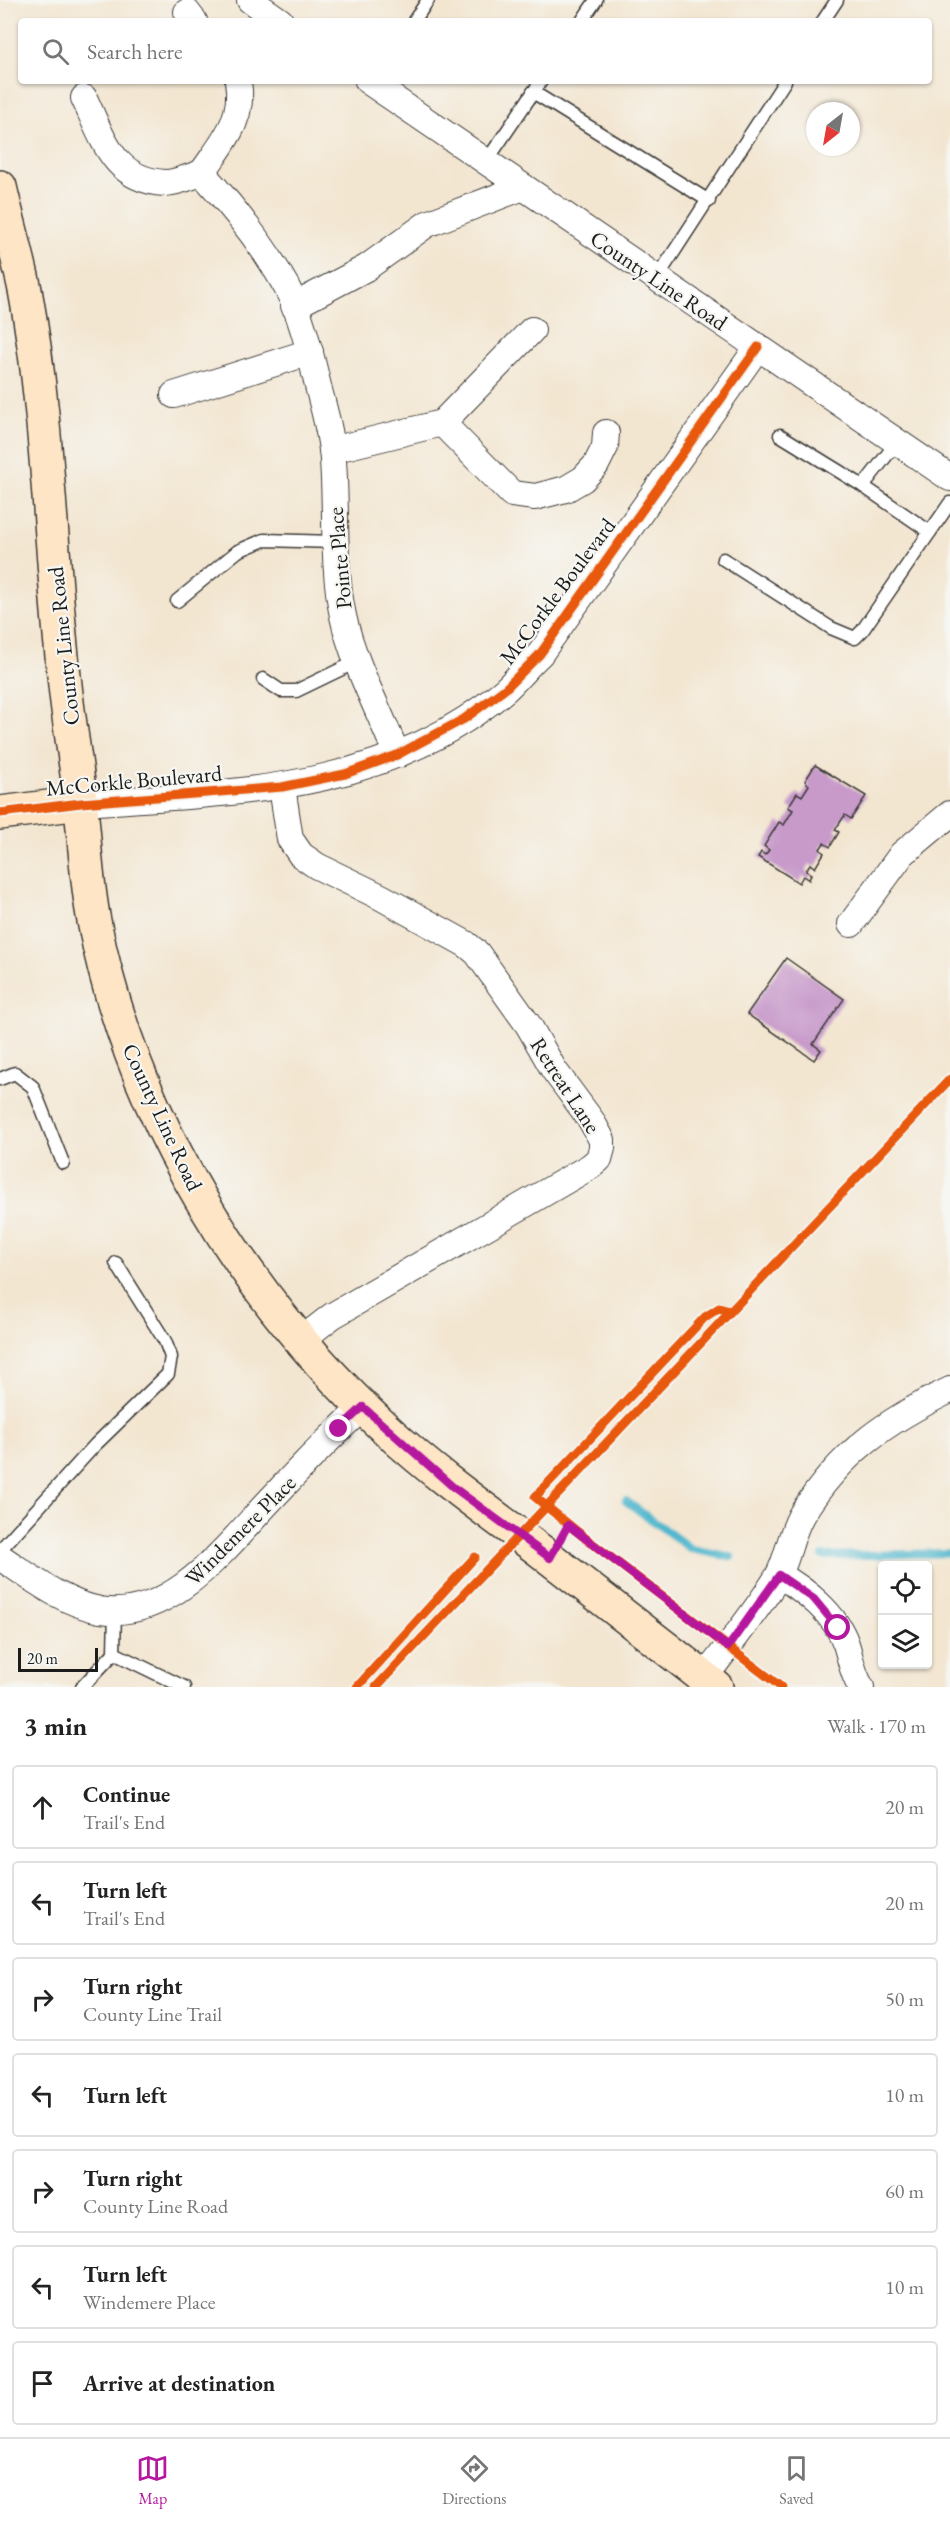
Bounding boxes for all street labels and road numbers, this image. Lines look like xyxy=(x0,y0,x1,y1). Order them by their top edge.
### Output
street label: County Line Road xyxy=(584,224,734,338)
street label: Pointe Place xyxy=(321,505,358,610)
street label: McCorkle Boulevard xyxy=(493,511,623,671)
street label: County Line Road xyxy=(41,564,86,727)
street label: McCorkle Boulevard xyxy=(45,758,224,803)
street label: Retreat Lane xyxy=(524,1032,608,1139)
street label: County Line Road xyxy=(116,1039,210,1196)
street label: Windemere Place xyxy=(179,1468,302,1592)

